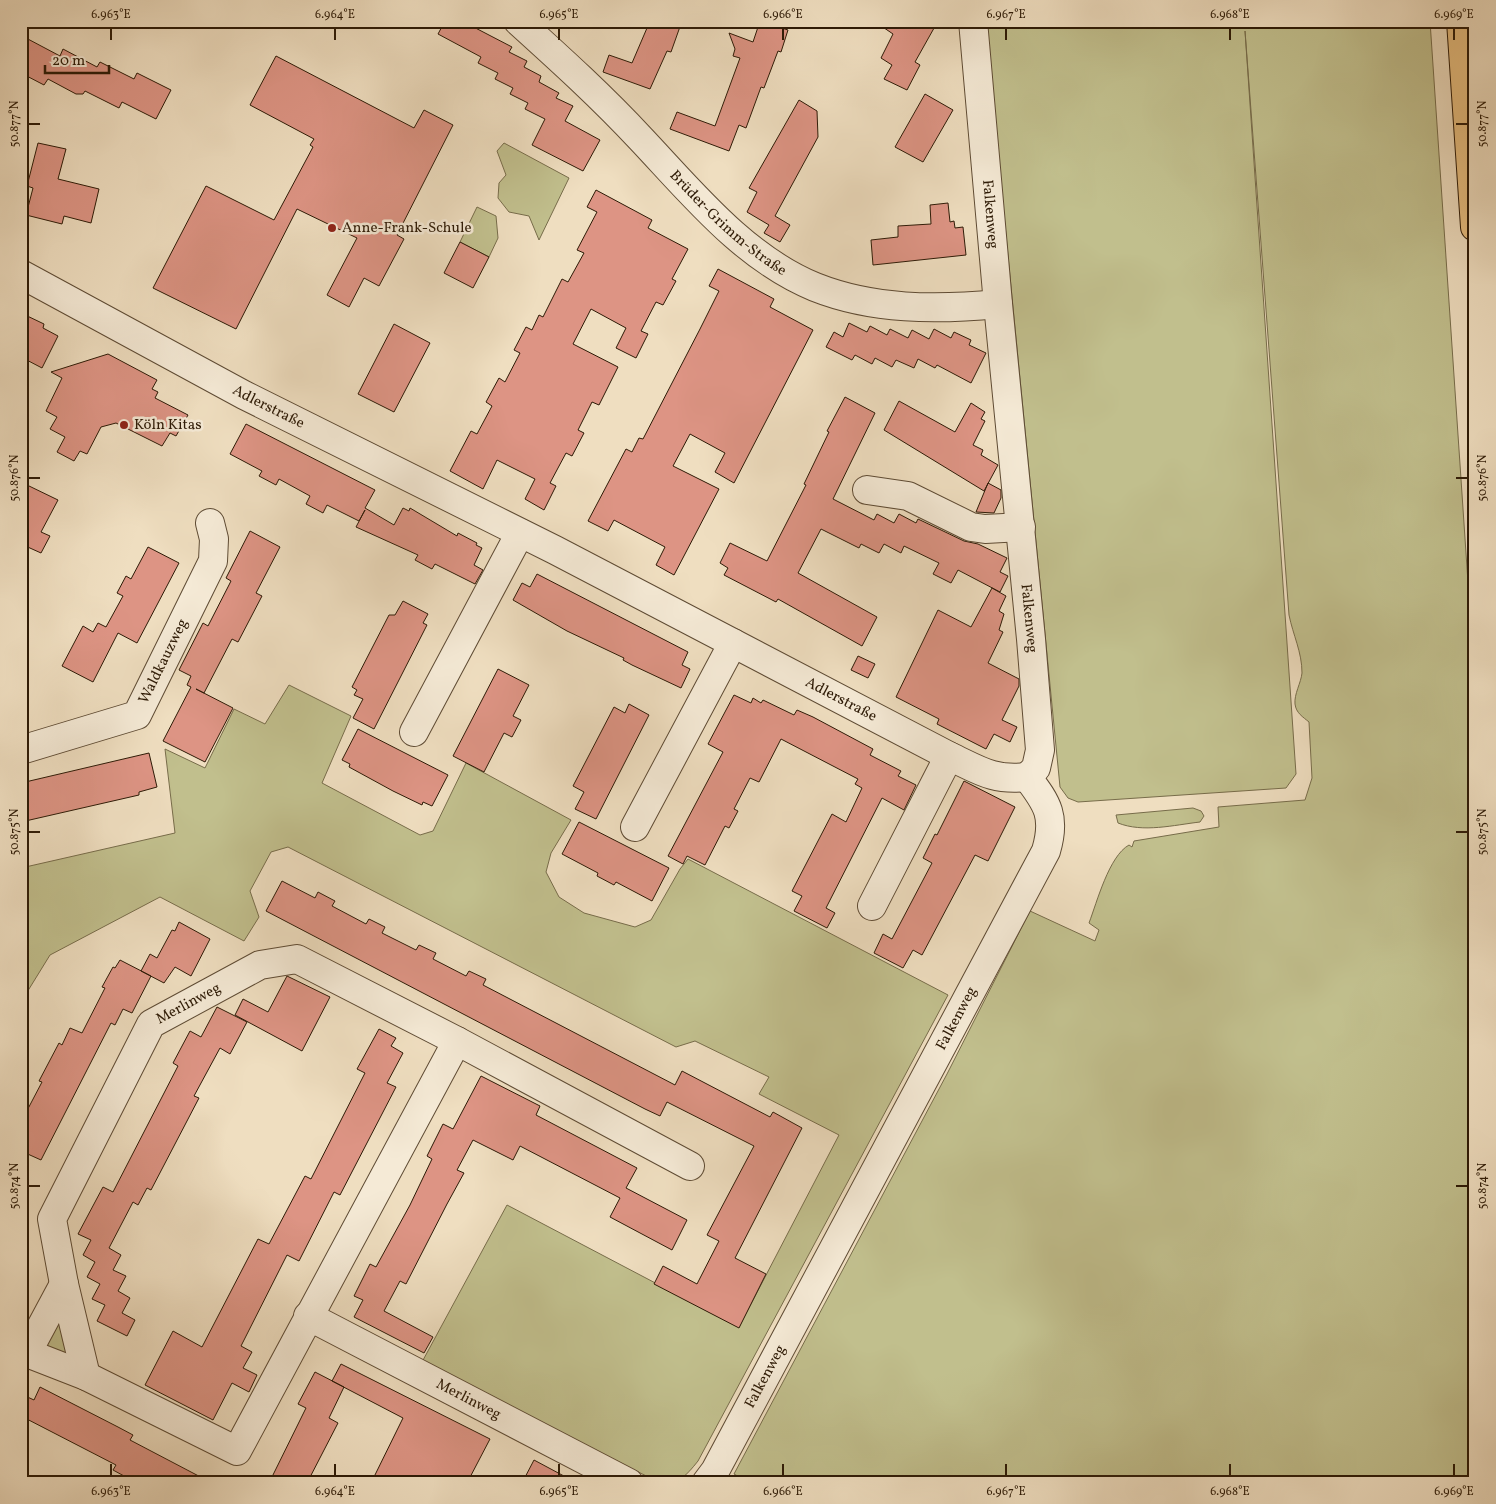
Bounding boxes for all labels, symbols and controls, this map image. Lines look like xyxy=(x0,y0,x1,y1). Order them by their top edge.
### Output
text: 6.963°E xyxy=(91,7,131,23)
text: 6.964°E xyxy=(315,7,355,23)
text: 6.965°E xyxy=(539,7,579,23)
text: 6.966°E xyxy=(763,7,803,23)
text: 6.967°E xyxy=(986,7,1026,23)
text: 6.968°E xyxy=(1210,7,1250,23)
text: 6.969°E xyxy=(1434,7,1474,23)
scale bar xyxy=(45,42,109,74)
text: 20 m xyxy=(52,51,85,72)
text: 50.877°N xyxy=(7,101,23,147)
text: 50.877°N xyxy=(1475,101,1491,147)
street label: Brüder-Grimm-Straße xyxy=(665,166,790,281)
street label: Falkenweg xyxy=(977,179,1004,250)
place label: Anne-Frank-Schule xyxy=(342,218,472,239)
marker: Anne-Frank-Schule xyxy=(326,222,338,234)
street label: Adlerstraße xyxy=(229,380,308,434)
place label: Köln Kitas xyxy=(134,415,202,436)
marker: Köln Kitas xyxy=(118,419,130,431)
text: 50.876°N xyxy=(7,454,23,501)
text: 50.876°N xyxy=(1475,454,1491,501)
street label: Falkenweg xyxy=(1015,583,1043,654)
street label: Waldkauzweg xyxy=(134,615,193,707)
street label: Adlerstraße xyxy=(802,672,881,727)
text: 50.875°N xyxy=(7,809,23,855)
text: 50.875°N xyxy=(1475,809,1491,855)
street label: Merlinweg xyxy=(152,977,225,1030)
street label: Falkenweg xyxy=(931,983,982,1054)
text: 50.874°N xyxy=(7,1163,23,1209)
text: 50.874°N xyxy=(1475,1163,1491,1209)
street label: Falkenweg xyxy=(740,1341,791,1412)
street label: Merlinweg xyxy=(432,1374,505,1425)
text: 6.963°E xyxy=(91,1484,131,1500)
text: 6.964°E xyxy=(315,1484,355,1500)
text: 6.965°E xyxy=(539,1484,579,1500)
text: 6.966°E xyxy=(763,1484,803,1500)
text: 6.967°E xyxy=(986,1484,1026,1500)
text: 6.968°E xyxy=(1210,1484,1250,1500)
text: 6.969°E xyxy=(1434,1484,1474,1500)

